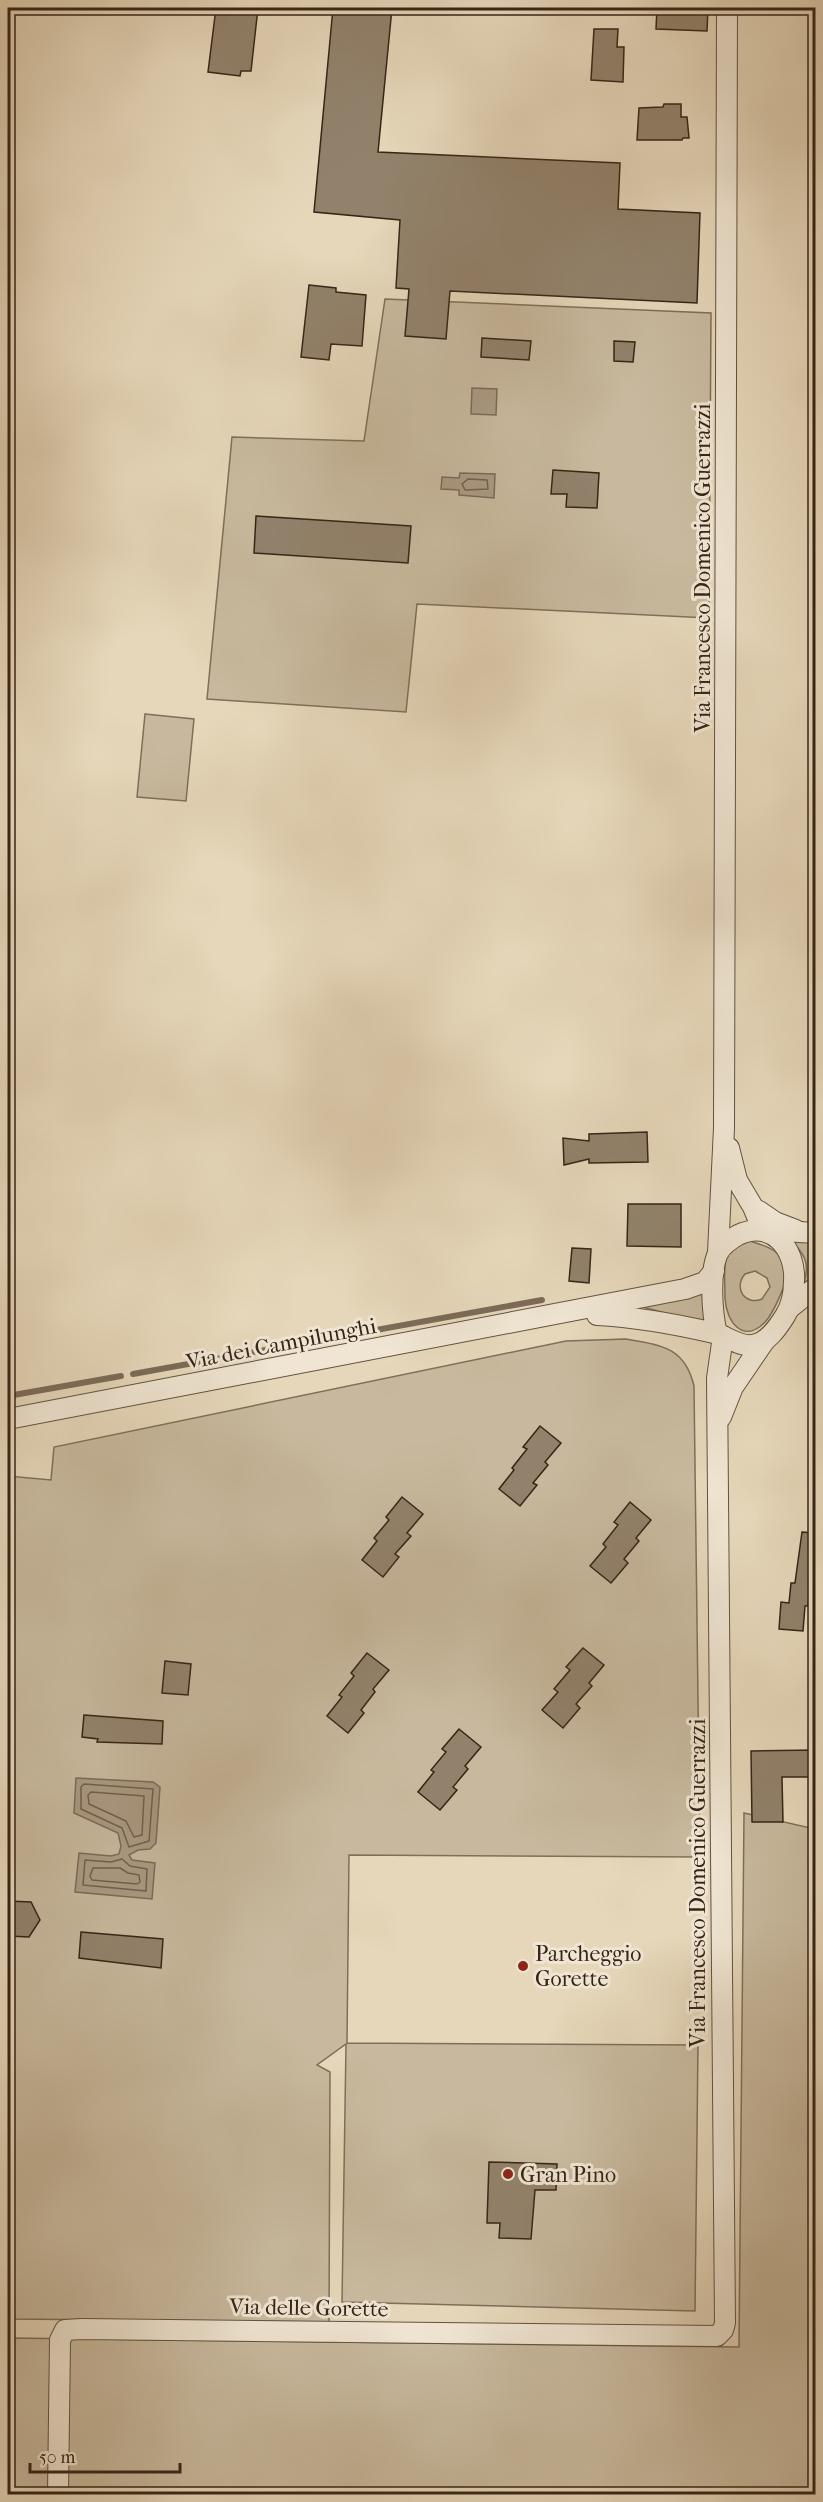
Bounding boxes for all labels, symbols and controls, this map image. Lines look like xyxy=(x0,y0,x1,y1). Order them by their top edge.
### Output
street label: Via Francesco Domenico Guerrazzi xyxy=(690,403,716,734)
street label: Via dei Campilunghi xyxy=(183,1313,379,1375)
street label: Via Francesco Domenico Guerrazzi xyxy=(685,1718,711,2049)
place label: Parcheggio Gorette xyxy=(535,1941,641,1992)
marker: Parcheggio Gorette xyxy=(516,1959,530,1973)
place label: Gran Pino xyxy=(520,2162,616,2188)
marker: Gran Pino xyxy=(501,2167,515,2181)
street label: Via delle Gorette xyxy=(228,2294,389,2322)
scale bar xyxy=(30,2436,180,2474)
text: 50 m xyxy=(39,2447,76,2468)

